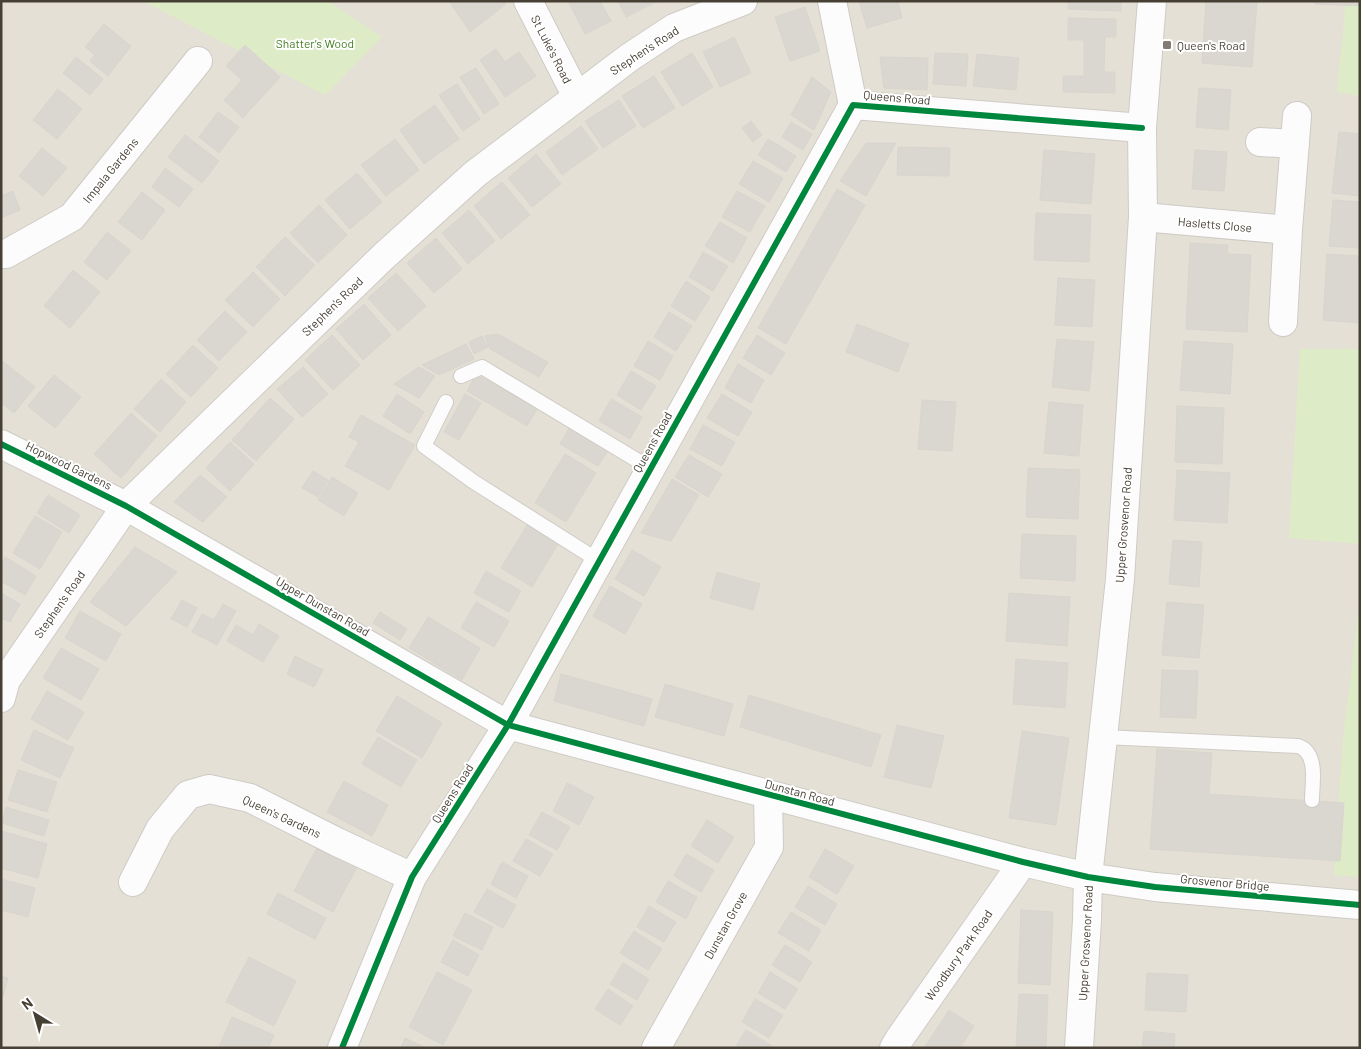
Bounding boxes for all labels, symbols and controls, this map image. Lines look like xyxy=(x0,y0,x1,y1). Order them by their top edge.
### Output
street label: St Luke's Road xyxy=(529,12,575,86)
street label: Stephen's Road xyxy=(607,23,681,77)
park label: Shatter's Wood xyxy=(276,36,354,50)
place label: Queen's Road xyxy=(1177,38,1245,52)
marker: Queen's Road xyxy=(1161,39,1173,51)
street label: Queens Road xyxy=(863,87,931,107)
street label: Impala Gardens xyxy=(79,134,141,205)
street label: Hasletts Close xyxy=(1177,214,1253,234)
street label: Stephen's Road xyxy=(299,273,365,339)
street label: Queens Road xyxy=(630,409,674,475)
street label: Hopwood Gardens xyxy=(24,438,115,492)
street label: Upper Grosvenor Road xyxy=(1112,467,1134,583)
street label: Stephen's Road xyxy=(31,568,87,640)
street label: Upper Dunstan Road xyxy=(274,573,372,639)
street label: Queens Road xyxy=(428,761,476,825)
street label: Dunstan Road xyxy=(764,776,836,808)
street label: Queen's Gardens xyxy=(241,792,323,840)
street label: Grosvenor Bridge xyxy=(1180,871,1270,893)
street label: Upper Grosvenor Road xyxy=(1075,885,1095,1001)
street label: Dunstan Grove xyxy=(701,889,749,961)
street label: Woodbury Park Road xyxy=(921,907,995,1003)
north arrow xyxy=(10,989,60,1039)
text: N xyxy=(18,994,36,1013)

